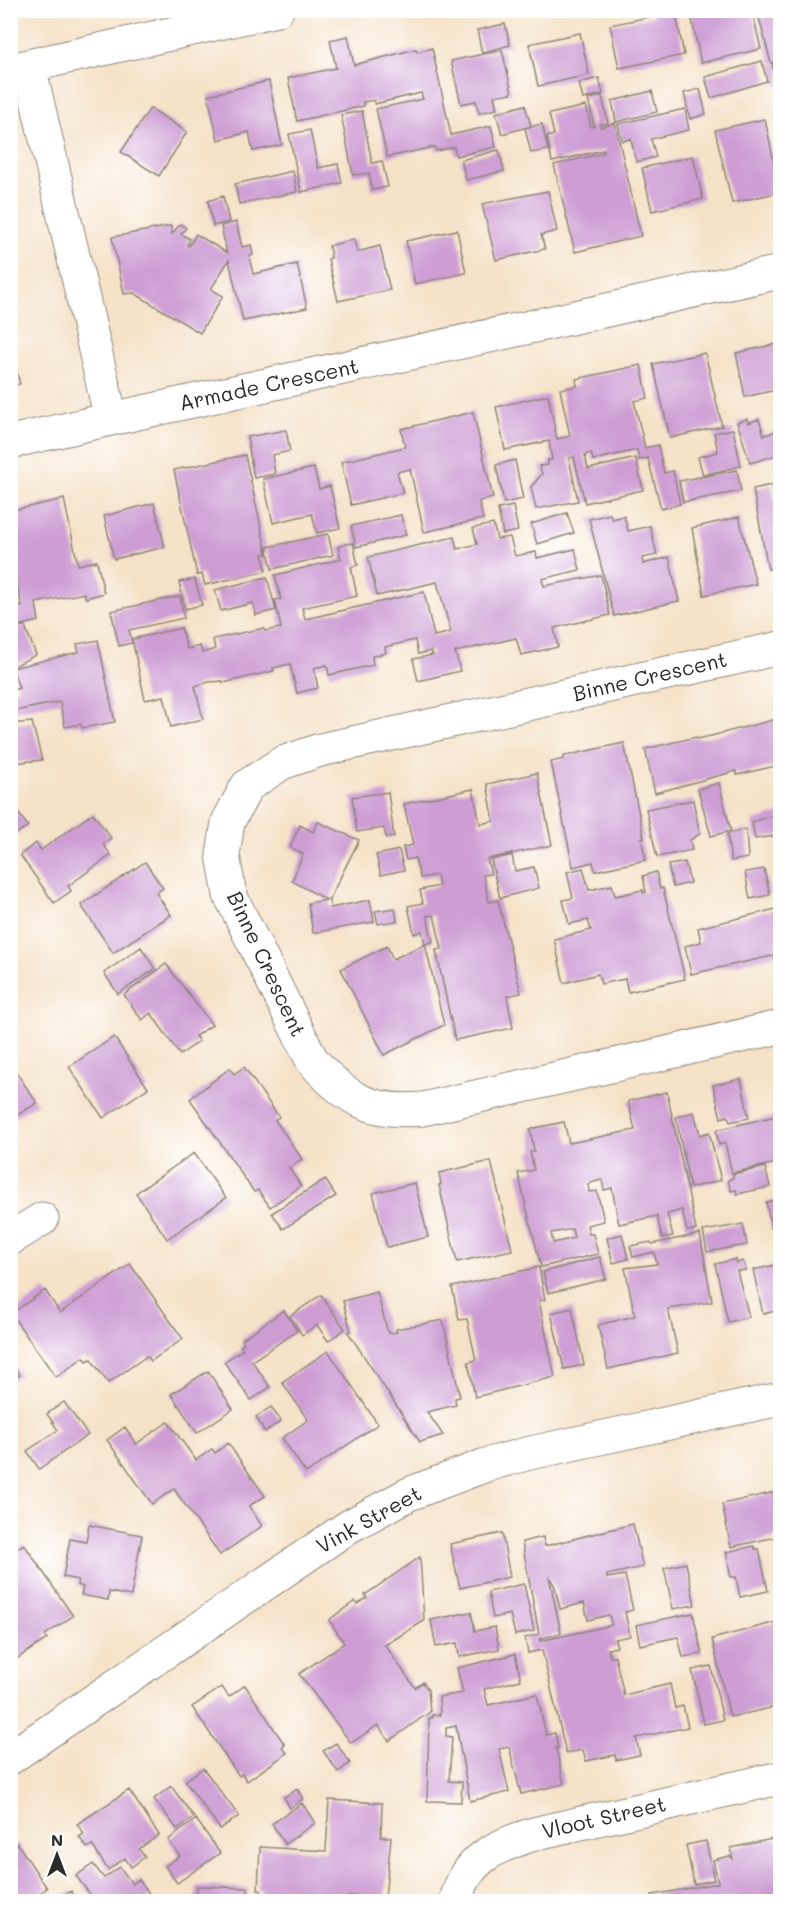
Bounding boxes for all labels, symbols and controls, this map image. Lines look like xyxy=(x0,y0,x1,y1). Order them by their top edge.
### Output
street label: Armade Crescent xyxy=(176,351,361,416)
street label: Binne Crescent xyxy=(570,645,729,706)
street label: Binne Crescent xyxy=(222,886,313,1040)
street label: Vink Street xyxy=(311,1479,426,1559)
street label: Vloot Street xyxy=(539,1789,668,1844)
north arrow xyxy=(27,1825,87,1885)
text: N xyxy=(51,1829,63,1850)

